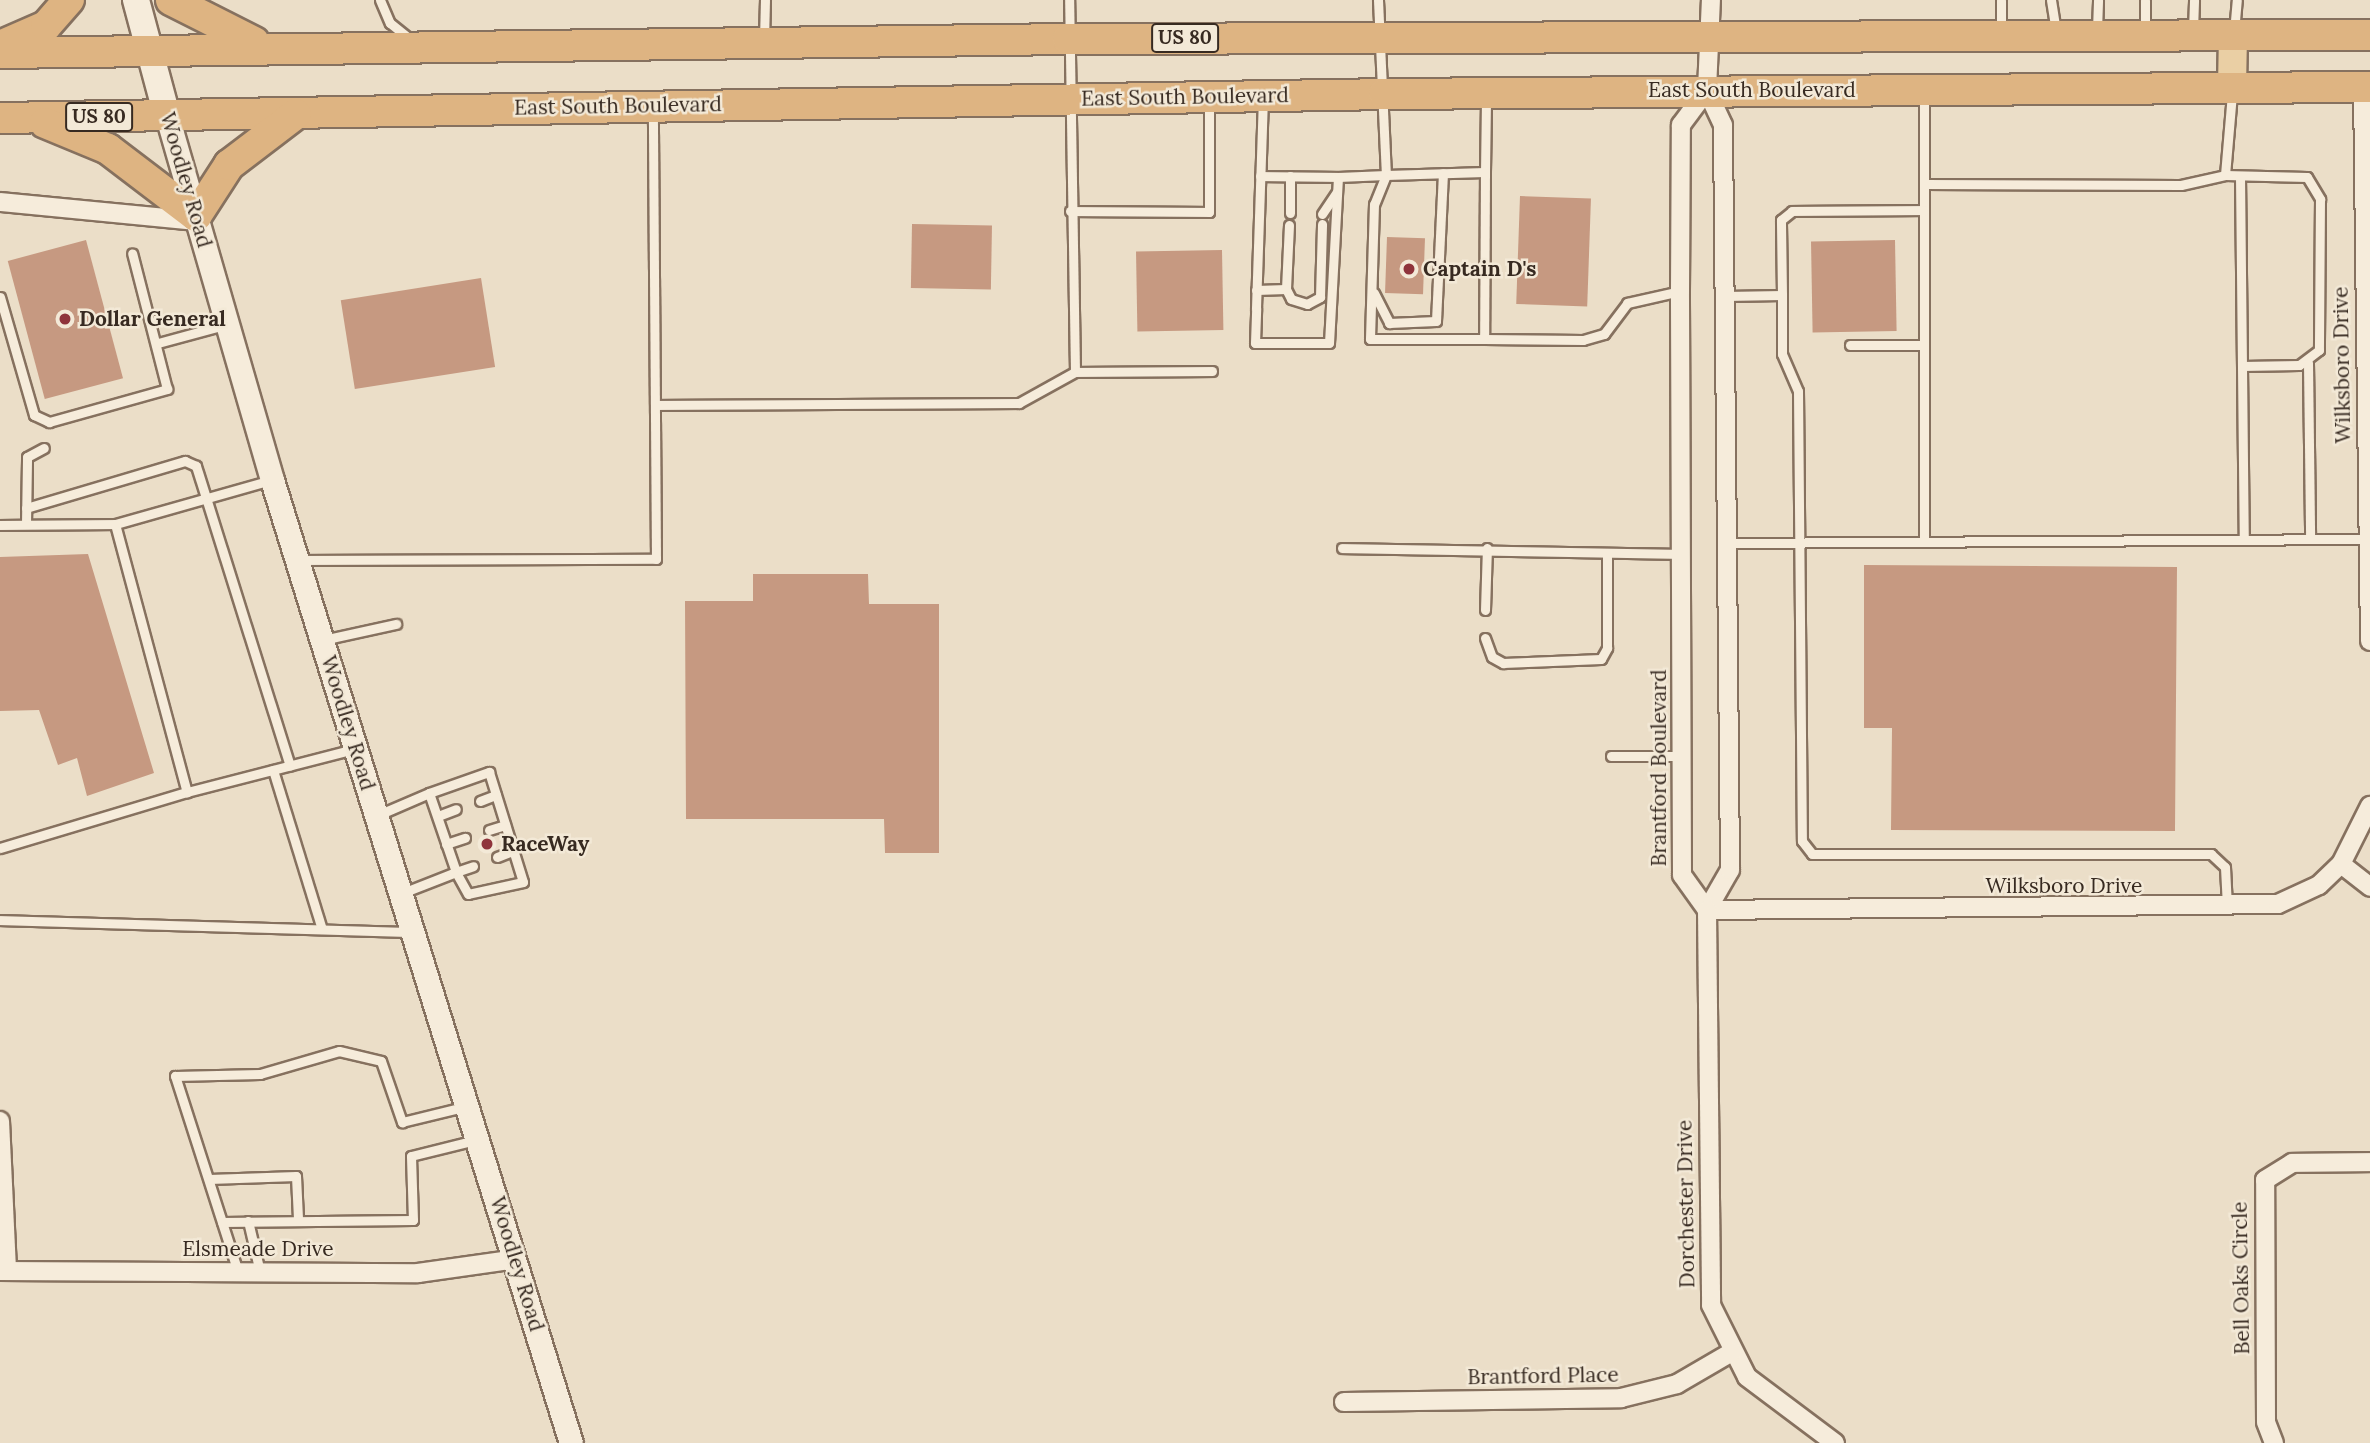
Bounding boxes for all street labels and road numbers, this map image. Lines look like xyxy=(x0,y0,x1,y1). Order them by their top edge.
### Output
road number: US 80 xyxy=(1150,22,1220,54)
street label: East South Boulevard xyxy=(1648,77,1856,103)
street label: East South Boulevard xyxy=(1081,83,1289,111)
street label: East South Boulevard xyxy=(514,92,722,120)
road number: US 80 xyxy=(64,102,134,132)
street label: Woodley Road xyxy=(155,109,217,251)
street label: Wilksboro Drive xyxy=(2328,286,2356,444)
street label: Woodley Road xyxy=(316,653,380,793)
street label: Brantford Boulevard xyxy=(1646,669,1672,867)
street label: Wilksboro Drive xyxy=(1986,873,2142,899)
street label: Dorchester Drive xyxy=(1672,1120,1700,1288)
street label: Woodley Road xyxy=(485,1194,549,1334)
street label: Bell Oaks Circle xyxy=(2227,1201,2255,1355)
street label: Elsmeade Drive xyxy=(182,1236,334,1262)
street label: Brantford Place xyxy=(1467,1362,1619,1390)

